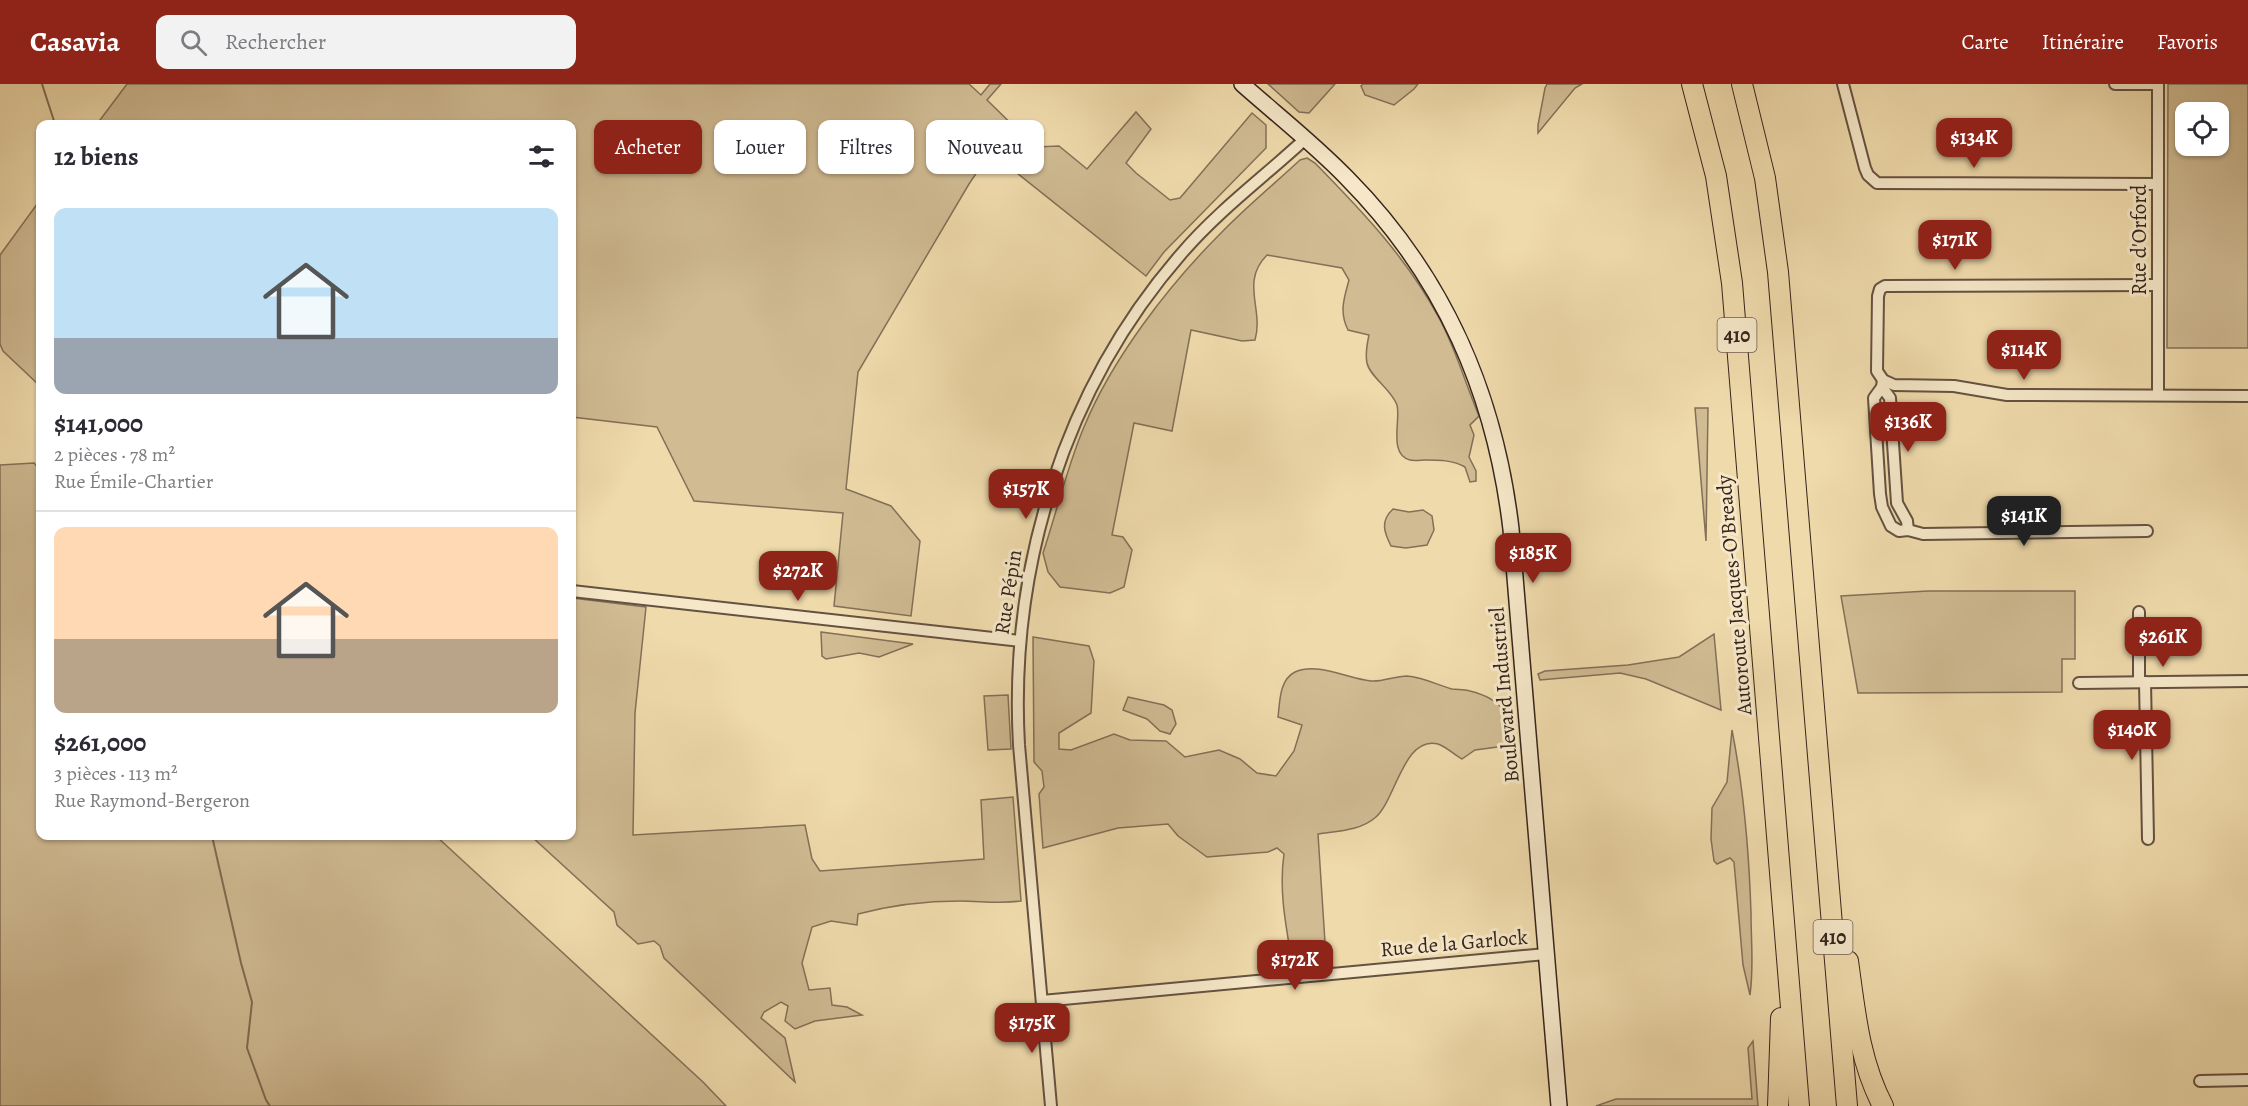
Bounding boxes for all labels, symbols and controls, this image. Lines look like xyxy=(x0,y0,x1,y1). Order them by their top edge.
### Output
search box xyxy=(156,15,576,69)
text: Casavia xyxy=(30,23,120,61)
icon: search xyxy=(177,26,210,59)
text: Rechercher xyxy=(225,27,326,57)
text: Carte xyxy=(1961,28,2009,56)
text: Itinéraire xyxy=(2042,28,2124,56)
text: Favoris xyxy=(2157,28,2218,56)
map controls xyxy=(2175,102,2229,156)
button: locate xyxy=(2175,102,2229,156)
pin: $134K xyxy=(1932,118,2016,169)
chip: Acheter xyxy=(594,120,702,174)
chip: Louer xyxy=(714,120,806,174)
chip: Filtres xyxy=(818,120,914,174)
chip: Nouveau xyxy=(926,120,1044,174)
text: $134K xyxy=(1950,124,1998,151)
text: 12 biens xyxy=(54,139,139,174)
icon: filters xyxy=(525,140,558,173)
street label: Rue d'Orford xyxy=(2125,184,2153,295)
pin: $171K xyxy=(1913,220,1997,271)
text: $171K xyxy=(1932,226,1978,253)
icon: home xyxy=(252,247,360,355)
road number: 410 xyxy=(1718,318,1756,352)
pin: $114K xyxy=(1982,330,2066,381)
text: $114K xyxy=(2001,336,2047,363)
pin: $136K xyxy=(1866,402,1950,453)
text: $141,000 xyxy=(54,406,143,441)
text: $136K xyxy=(1884,408,1932,435)
text: 2 pièces · 78 m² xyxy=(54,441,175,468)
text: Rue Émile-Chartier xyxy=(54,468,213,495)
pin: $157K xyxy=(984,469,1068,520)
street label: Autoroute Jacques-O'Bready xyxy=(1709,473,1759,717)
text: $157K xyxy=(1003,475,1049,502)
pin: $141K xyxy=(1982,496,2066,547)
text: $141K xyxy=(2001,502,2047,529)
pin: $185K xyxy=(1491,533,1575,584)
text: $185K xyxy=(1509,539,1557,566)
street label: Rue Pépin xyxy=(987,547,1029,637)
pin: $272K xyxy=(756,551,840,602)
text: $272K xyxy=(773,557,823,584)
icon: home xyxy=(252,566,360,674)
street label: Boulevard Industriel xyxy=(1482,606,1526,784)
pin: $261K xyxy=(2121,617,2205,668)
text: $261K xyxy=(2139,623,2187,650)
pin: $140K xyxy=(2090,710,2174,761)
text: $140K xyxy=(2107,716,2157,743)
text: $261,000 xyxy=(54,725,146,760)
text: 3 pièces · 113 m² xyxy=(54,760,178,787)
text: Rue Raymond-Bergeron xyxy=(54,787,250,814)
road number: 410 xyxy=(1814,920,1852,954)
street label: Rue de la Garlock xyxy=(1379,923,1529,963)
pin: $172K xyxy=(1253,940,1337,991)
text: $172K xyxy=(1271,946,1319,973)
pin: $175K xyxy=(990,1003,1074,1054)
text: $175K xyxy=(1009,1009,1055,1036)

